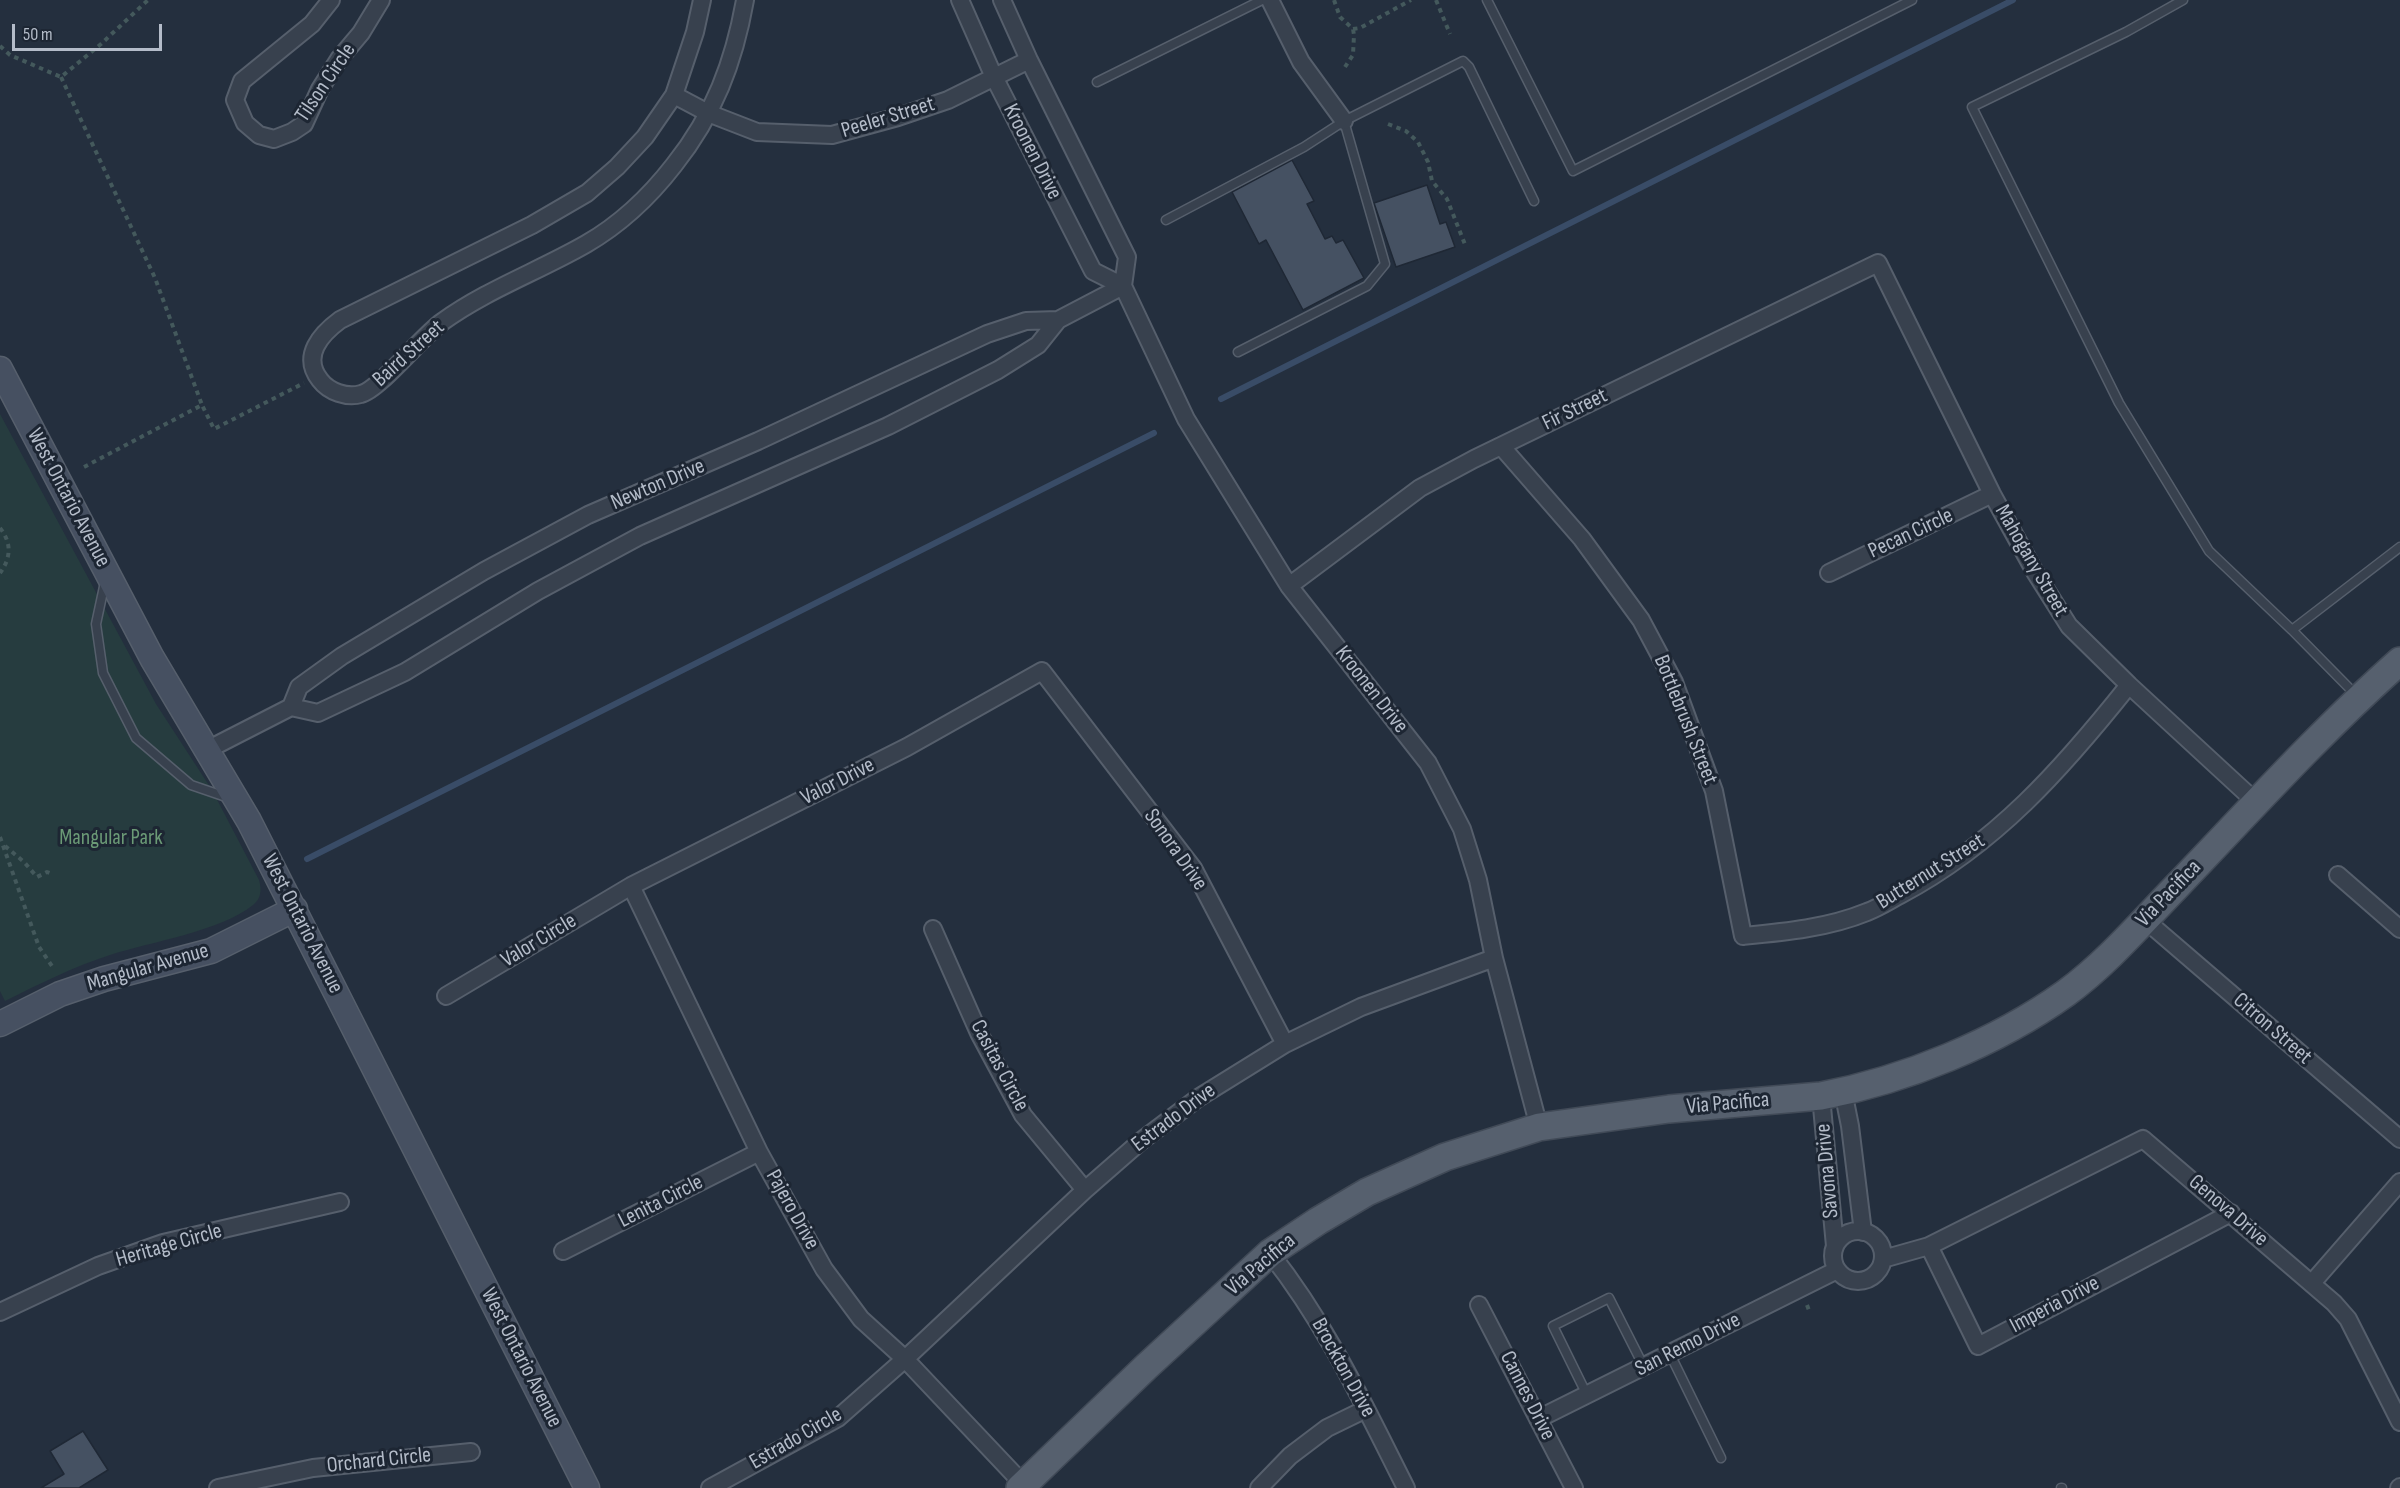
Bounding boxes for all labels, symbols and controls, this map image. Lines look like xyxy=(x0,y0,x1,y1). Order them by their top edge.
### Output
scale bar xyxy=(15,12,165,50)
text: 50 m xyxy=(23,24,53,45)
street label: Tilson Circle xyxy=(290,39,362,127)
street label: Peeler Street xyxy=(838,91,938,145)
street label: Kroonen Drive xyxy=(997,100,1067,204)
street label: Baird Street xyxy=(368,315,450,393)
street label: Fir Street xyxy=(1538,383,1612,437)
street label: West Ontario Avenue xyxy=(20,424,116,572)
street label: Newton Drive xyxy=(607,453,709,517)
street label: Mahogany Street xyxy=(1988,500,2074,622)
street label: Pecan Circle xyxy=(1864,503,1958,565)
street label: Kroonen Drive xyxy=(1329,641,1413,739)
street label: Bottlebrush Street xyxy=(1647,651,1723,789)
street label: Valor Drive xyxy=(797,752,879,812)
street label: Sonora Drive xyxy=(1137,804,1213,896)
park label: Mangular Park xyxy=(59,825,163,851)
street label: Butternut Street xyxy=(1872,828,1990,916)
street label: West Ontario Avenue xyxy=(255,850,349,998)
street label: Via Pacifica xyxy=(2131,855,2207,933)
street label: Valor Circle xyxy=(497,908,581,974)
street label: Mangular Avenue xyxy=(84,938,212,998)
street label: Citron Street xyxy=(2227,988,2317,1070)
street label: Casitas Circle xyxy=(964,1016,1034,1116)
street label: Estrado Drive xyxy=(1127,1078,1221,1158)
street label: Via Pacifica xyxy=(1686,1087,1770,1121)
street label: Savona Drive xyxy=(1811,1123,1845,1219)
street label: Pajero Drive xyxy=(759,1165,825,1255)
street label: Genova Drive xyxy=(2183,1169,2273,1253)
street label: Lenita Circle xyxy=(614,1170,708,1234)
street label: Heritage Circle xyxy=(113,1218,225,1274)
street label: Via Pacifica xyxy=(1221,1228,1301,1302)
street label: Imperia Drive xyxy=(2006,1271,2104,1339)
street label: West Ontario Avenue xyxy=(474,1284,568,1432)
street label: San Remo Drive xyxy=(1631,1307,1745,1383)
street label: Brockton Drive xyxy=(1305,1314,1381,1422)
street label: Cannes Drive xyxy=(1493,1347,1561,1445)
street label: Estrado Circle xyxy=(745,1402,847,1476)
street label: Orchard Circle xyxy=(326,1442,432,1480)

